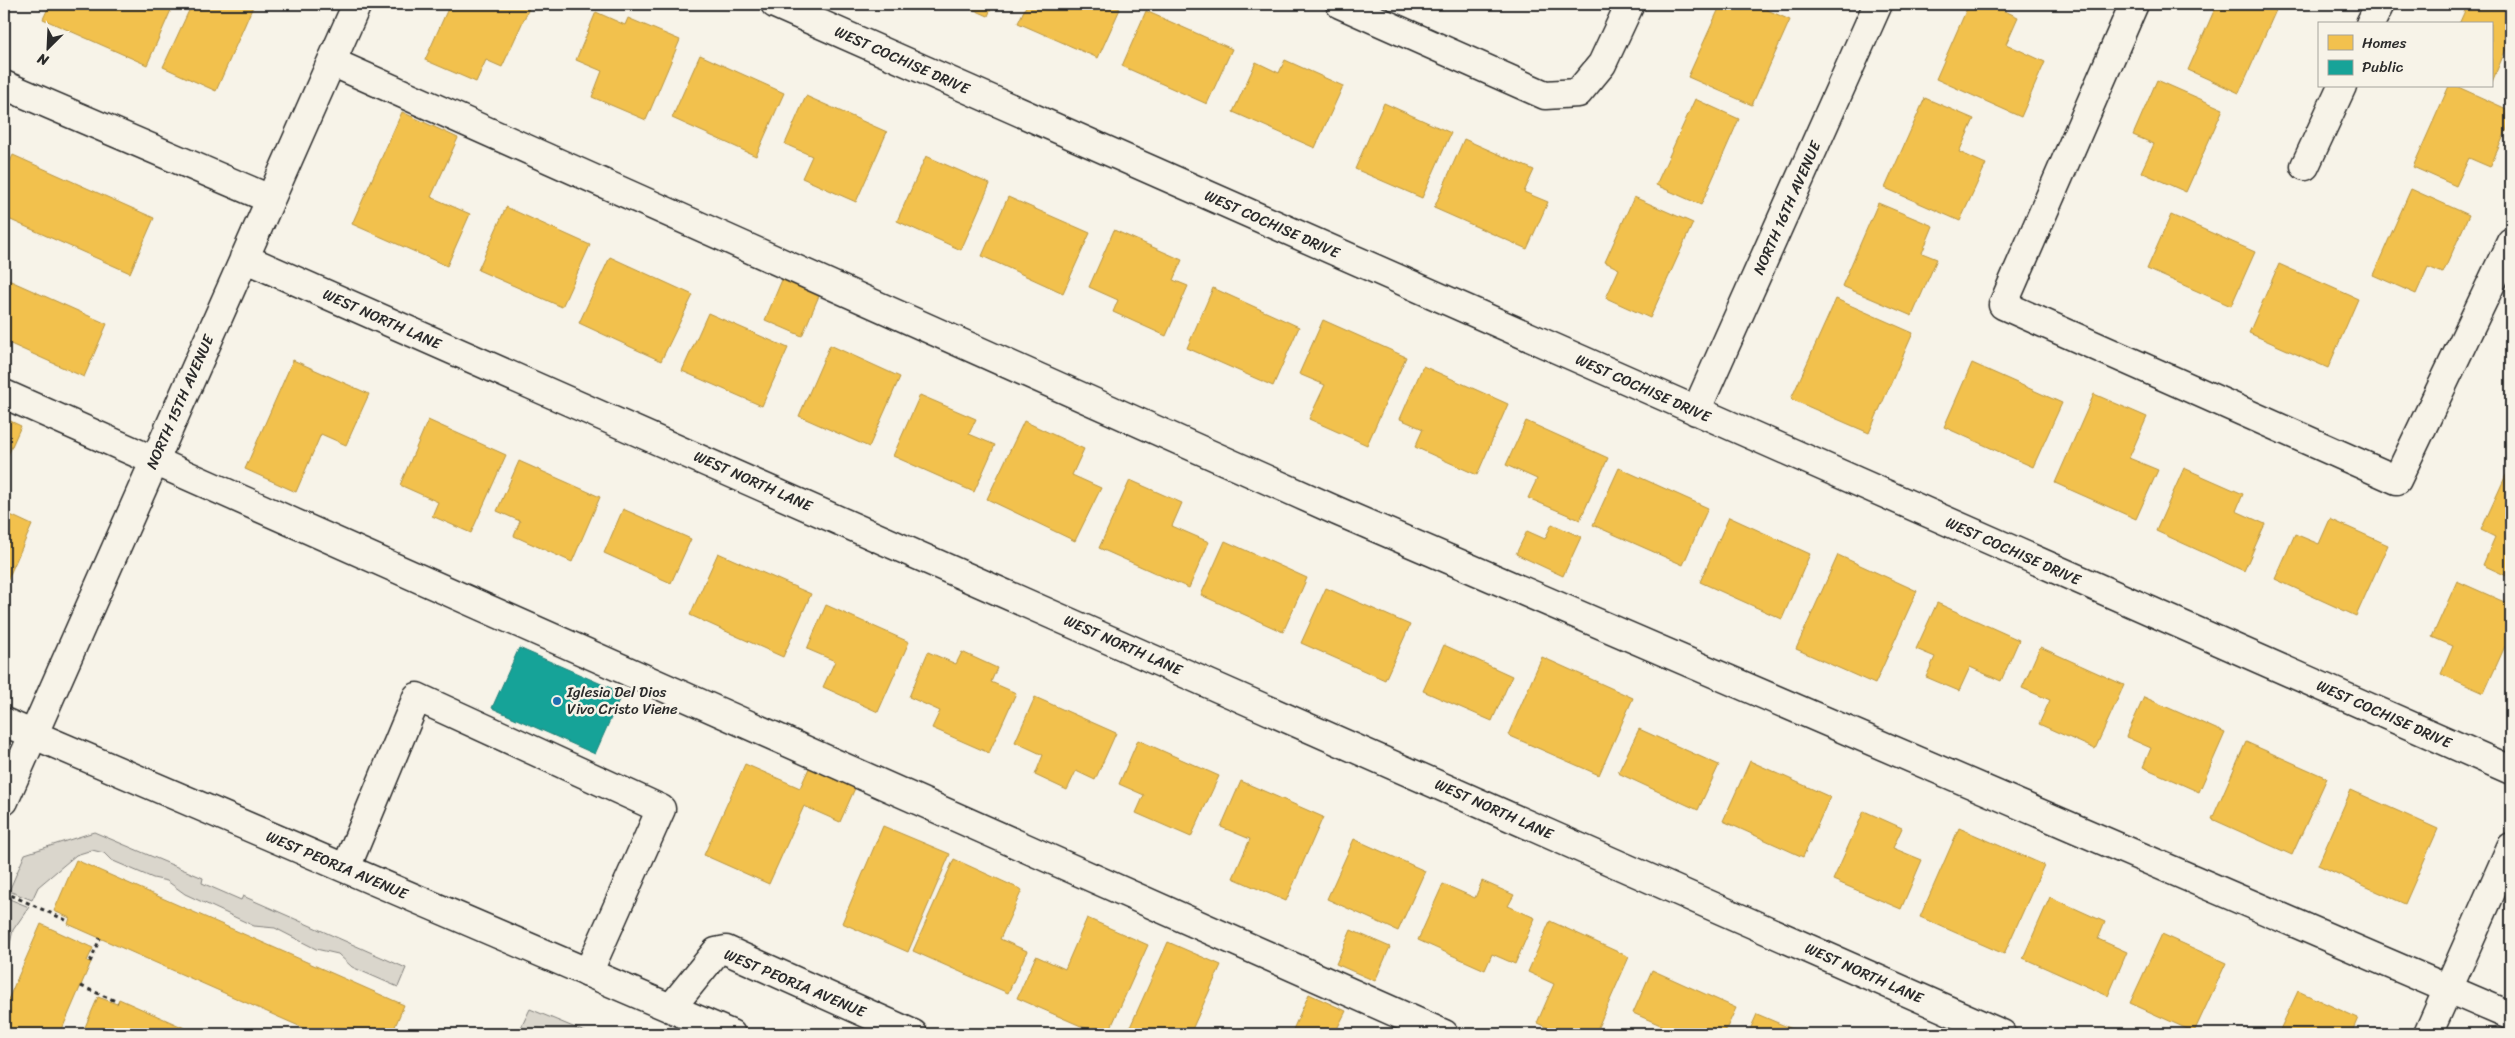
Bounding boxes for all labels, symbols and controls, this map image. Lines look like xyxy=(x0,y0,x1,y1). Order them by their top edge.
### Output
street label: WEST COCHISE DRIVE xyxy=(830,18,975,102)
north arrow xyxy=(22,22,72,72)
legend xyxy=(2318,22,2492,88)
text: Homes xyxy=(2362,30,2406,56)
text: N xyxy=(33,46,53,73)
text: Public xyxy=(2362,54,2404,80)
street label: NORTH 16TH AVENUE xyxy=(1746,135,1829,279)
street label: WEST COCHISE DRIVE xyxy=(1200,182,1345,266)
street label: WEST NORTH LANE xyxy=(319,281,447,357)
street label: NORTH 15TH AVENUE xyxy=(139,329,222,473)
street label: WEST COCHISE DRIVE xyxy=(1571,346,1716,430)
street label: WEST NORTH LANE xyxy=(690,443,818,519)
street label: WEST COCHISE DRIVE xyxy=(1941,509,2086,593)
street label: WEST NORTH LANE xyxy=(1060,607,1188,683)
street label: WEST COCHISE DRIVE xyxy=(2312,672,2457,756)
place label: Iglesia Del Dios Vivo Cristo Viene xyxy=(566,679,678,722)
marker: Iglesia Del Dios Vivo Cristo Viene xyxy=(551,695,563,707)
street label: WEST NORTH LANE xyxy=(1431,771,1559,847)
street label: WEST PEORIA AVENUE xyxy=(262,823,414,907)
street label: WEST NORTH LANE xyxy=(1801,935,1929,1011)
street label: WEST PEORIA AVENUE xyxy=(720,941,872,1025)

